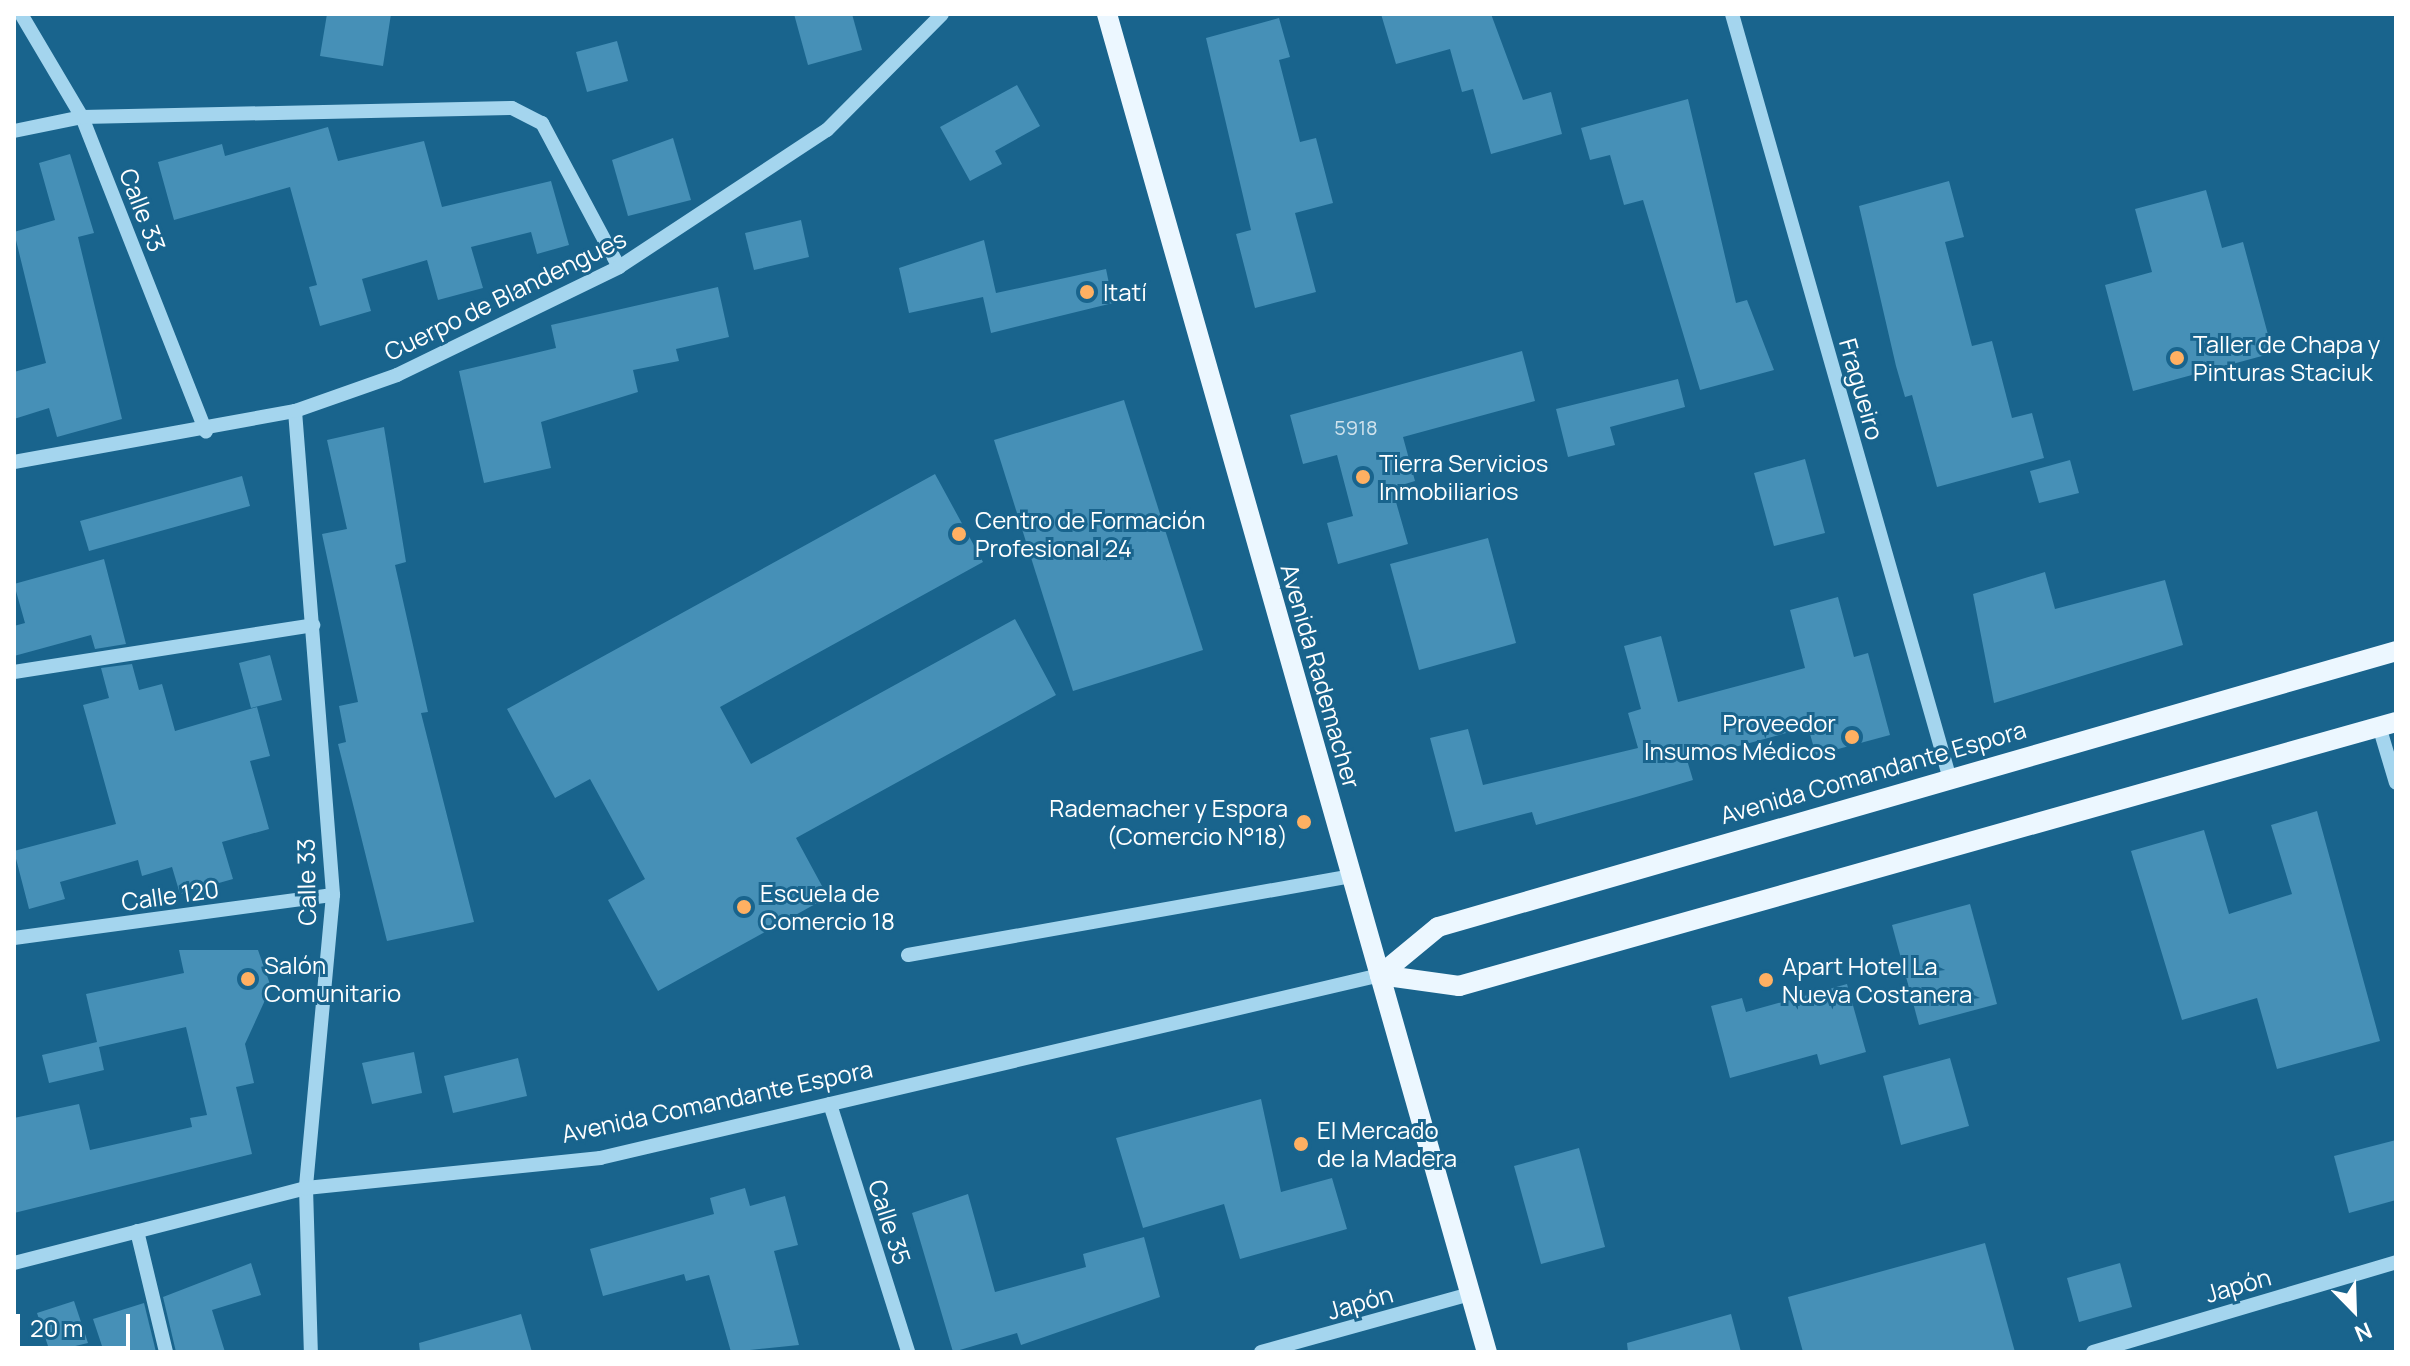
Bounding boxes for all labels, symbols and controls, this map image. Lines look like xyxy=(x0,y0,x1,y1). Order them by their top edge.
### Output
street label: Calle 33 xyxy=(114,164,172,256)
street label: Cuerpo de Blandengues xyxy=(379,224,631,366)
place label: Itatí xyxy=(1103,278,1147,306)
marker: Itatí xyxy=(1078,283,1096,301)
place label: Taller de Chapa y Pinturas Staciuk xyxy=(2193,330,2380,386)
street label: Fragueiro xyxy=(1834,335,1890,443)
marker: Taller de Chapa y Pinturas Staciuk xyxy=(2168,349,2186,367)
house number: 5918 xyxy=(1334,415,1378,439)
place label: Tierra Servicios Inmobiliarios xyxy=(1379,449,1548,505)
marker: Tierra Servicios Inmobiliarios xyxy=(1354,468,1372,486)
place label: Centro de Formación Profesional 24 xyxy=(975,506,1205,562)
marker: Centro de Formación Profesional 24 xyxy=(950,525,968,543)
street label: Avenida Rademacher xyxy=(1275,560,1367,792)
place label: Proveedor Insumos Médicos xyxy=(1644,709,1836,765)
street label: Avenida Comandante Espora xyxy=(1717,714,2029,830)
marker: Proveedor Insumos Médicos xyxy=(1843,728,1861,746)
place label: Rademacher y Espora (Comercio N°18) xyxy=(1049,794,1288,850)
marker: Rademacher y Espora (Comercio N°18) xyxy=(1295,813,1313,831)
street label: Calle 33 xyxy=(291,838,321,926)
street label: Calle 120 xyxy=(119,874,221,916)
place label: Escuela de Comercio 18 xyxy=(760,879,895,935)
marker: Escuela de Comercio 18 xyxy=(735,898,753,916)
place label: Salón Comunitario xyxy=(264,951,401,1007)
place label: Apart Hotel La Nueva Costanera xyxy=(1782,952,1972,1008)
marker: Salón Comunitario xyxy=(239,970,257,988)
marker: Apart Hotel La Nueva Costanera xyxy=(1757,971,1775,989)
street label: Avenida Comandante Espora xyxy=(559,1054,875,1148)
place label: El Mercado de la Madera xyxy=(1317,1116,1457,1172)
marker: El Mercado de la Madera xyxy=(1292,1135,1310,1153)
street label: Calle 35 xyxy=(863,1176,917,1268)
street label: Japón xyxy=(2202,1262,2274,1308)
north arrow xyxy=(2314,1270,2394,1350)
street label: Japón xyxy=(1324,1279,1396,1325)
scale bar xyxy=(20,1298,134,1348)
text: 20 m xyxy=(30,1311,83,1344)
text: N xyxy=(2350,1315,2377,1349)

